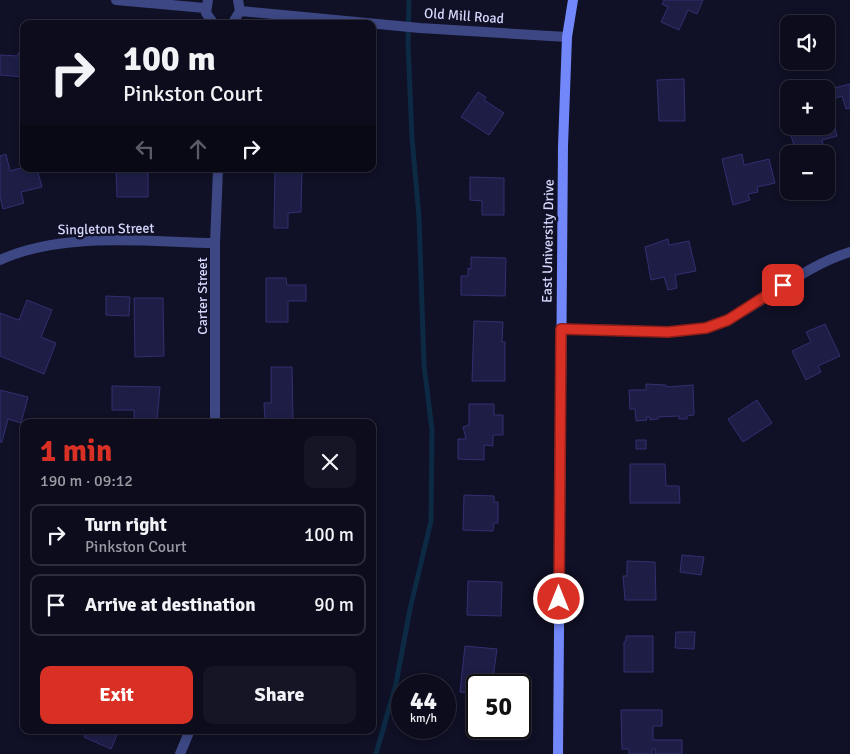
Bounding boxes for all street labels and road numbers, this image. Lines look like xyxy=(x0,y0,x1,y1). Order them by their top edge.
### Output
street label: Old Mill Road xyxy=(424,5,504,27)
street label: East University Drive xyxy=(538,179,558,303)
street label: Singleton Street xyxy=(57,220,155,238)
street label: Carter Street xyxy=(194,257,211,335)

